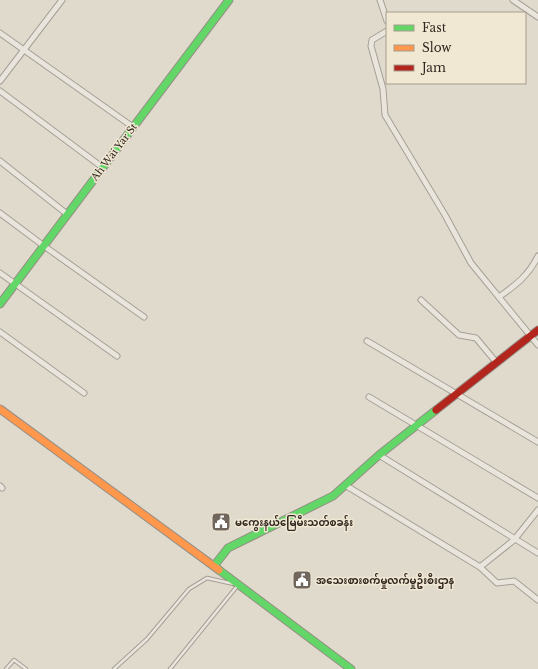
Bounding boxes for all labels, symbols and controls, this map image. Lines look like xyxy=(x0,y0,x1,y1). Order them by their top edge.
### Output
legend xyxy=(386,12,526,84)
text: Fast xyxy=(422,20,447,35)
text: Slow xyxy=(422,40,452,55)
text: Jam xyxy=(420,60,446,75)
street label: Ah Wai Yar St xyxy=(87,120,140,184)
public building icon: မကွေးနယ်မြေမီးသတ်စခန်း xyxy=(210,511,232,533)
place label: မကွေးနယ်မြေမီးသတ်စခန်း xyxy=(235,515,353,532)
public building icon: အသေးစားစက်မှုလက်မှုဦးစီးဌာန xyxy=(291,569,313,591)
place label: အသေးစားစက်မှုလက်မှုဦးစီးဌာန xyxy=(316,573,454,589)

